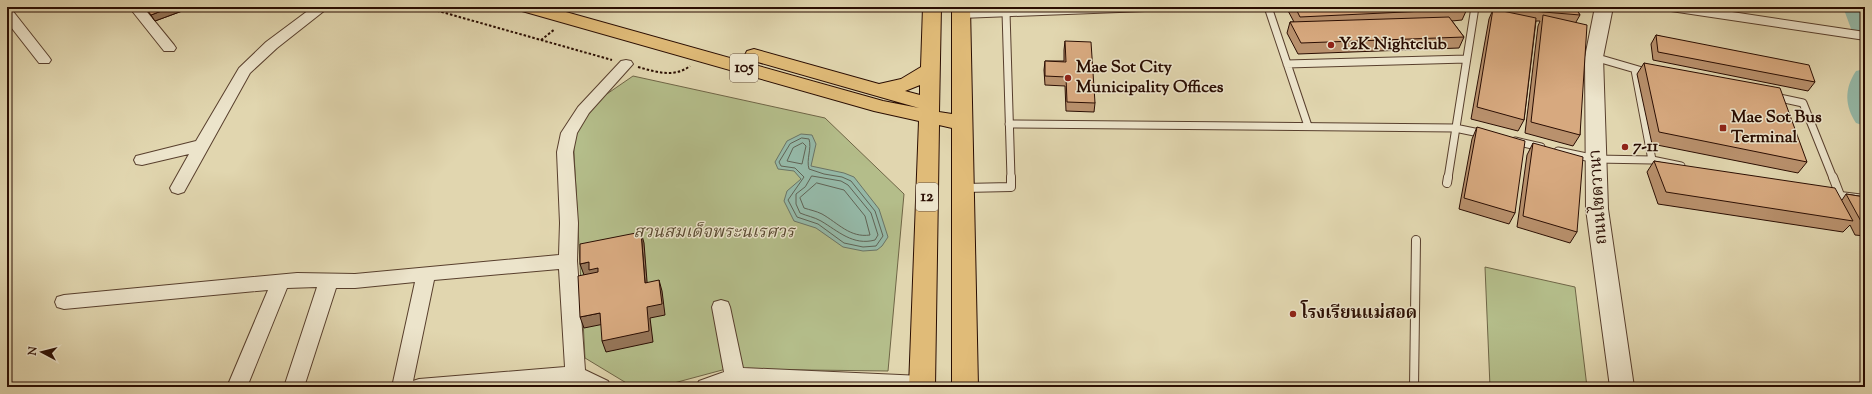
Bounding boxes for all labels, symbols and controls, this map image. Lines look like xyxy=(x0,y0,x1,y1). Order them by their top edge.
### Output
place label: Y2K Nightclub xyxy=(1339,33,1447,57)
marker: Y2K Nightclub xyxy=(1326,40,1336,50)
road number: 105 xyxy=(730,54,758,82)
place label: Mae Sot City Municipality Offices xyxy=(1076,56,1224,100)
marker: Mae Sot City Municipality Offices xyxy=(1063,73,1073,83)
place label: Mae Sot Bus Terminal xyxy=(1731,106,1822,150)
marker: Mae Sot Bus Terminal xyxy=(1718,123,1728,133)
place label: 7-11 xyxy=(1633,135,1659,159)
marker: 7-11 xyxy=(1620,142,1630,152)
street label: ถนนไชดวานา xyxy=(1582,149,1614,246)
road number: 12 xyxy=(916,183,938,211)
park label: สวนสมเด็จพระนเรศวร xyxy=(634,221,796,245)
place label: โรงเรียนแม่สอด xyxy=(1300,300,1417,326)
marker: โรงเรียนแม่สอด xyxy=(1288,309,1298,319)
north arrow xyxy=(22,332,62,372)
text: N xyxy=(24,345,42,357)

